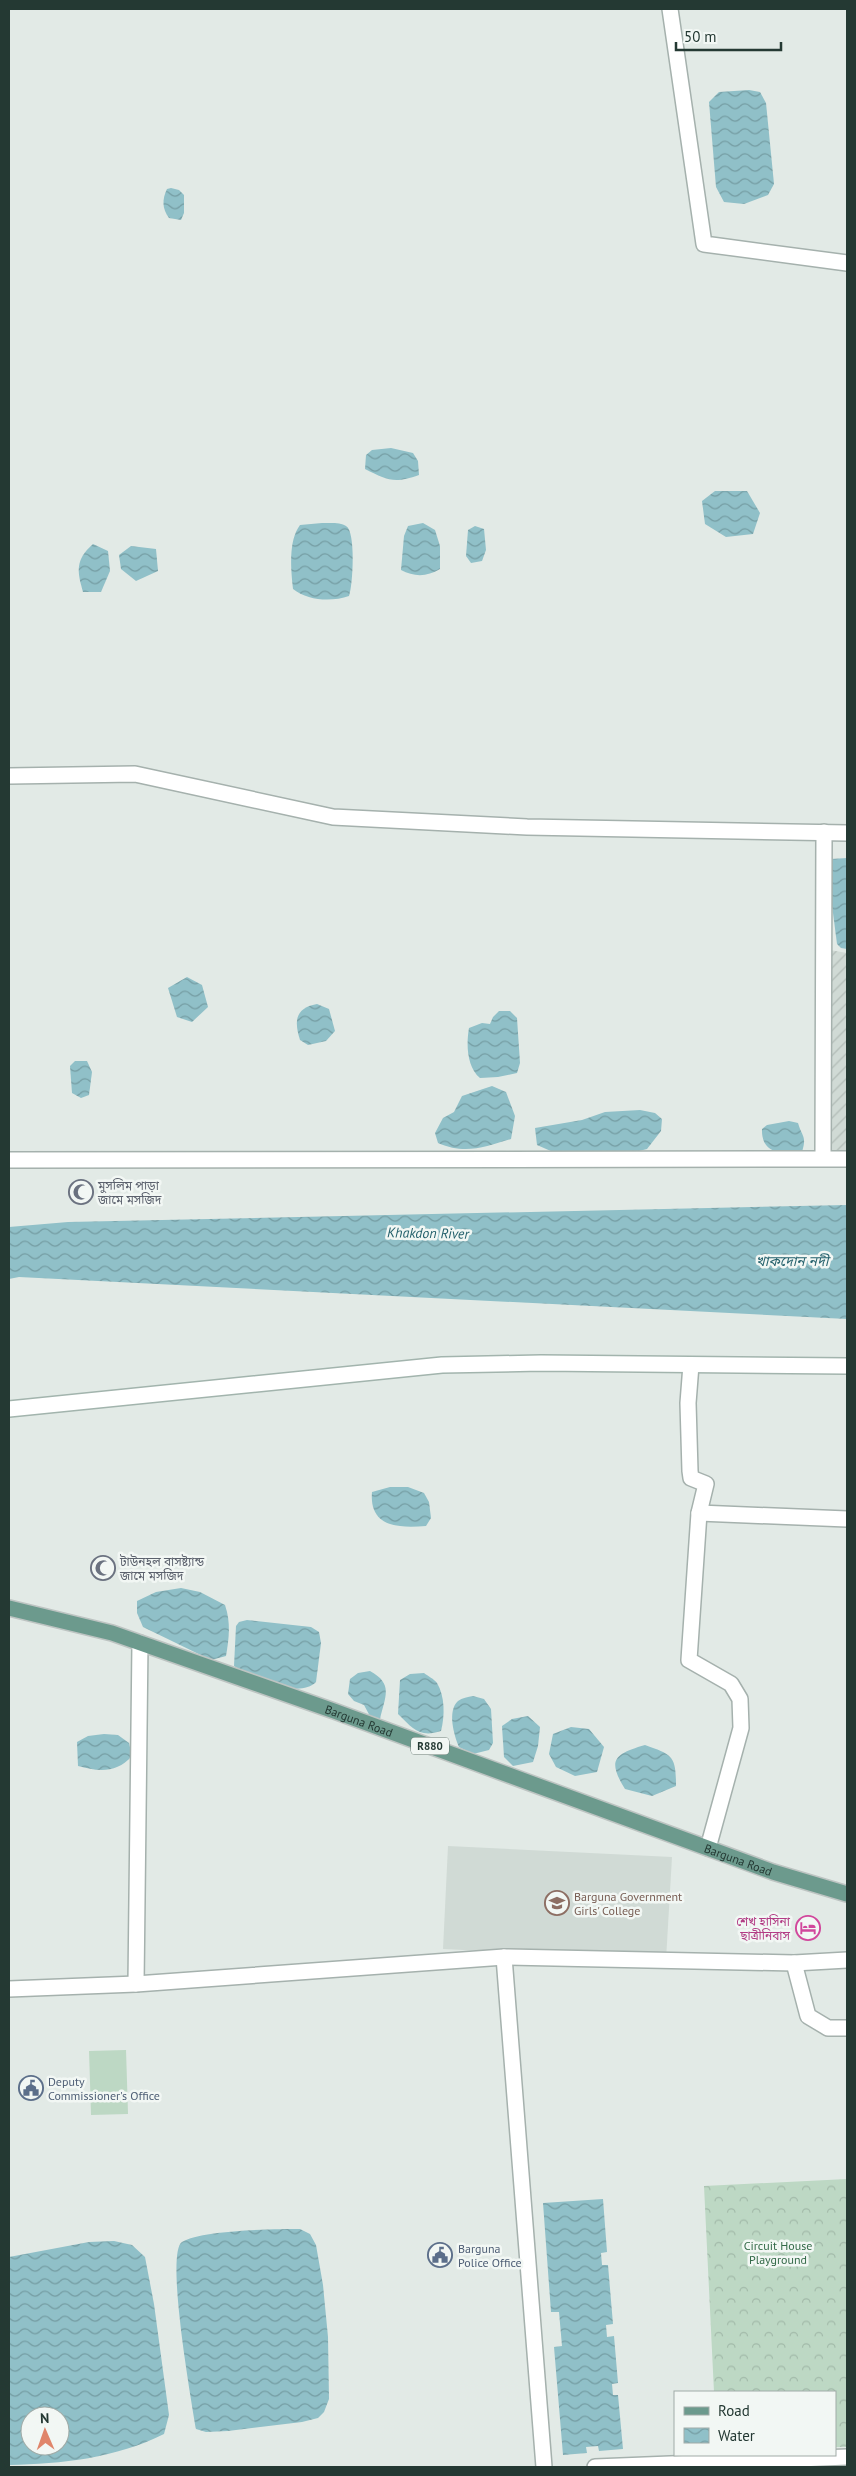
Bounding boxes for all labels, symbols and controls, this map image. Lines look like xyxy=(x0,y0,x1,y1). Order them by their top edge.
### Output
scale bar xyxy=(676,20,781,52)
text: 50 m xyxy=(684,27,717,46)
place label: মুসলিম পাড়া জামে মসজিদ xyxy=(97,1178,162,1207)
mosque icon: মুসলিম পাড়া জামে মসজিদ xyxy=(68,1179,94,1205)
water label: Khakdon River xyxy=(387,1223,470,1243)
water label: খাকদোন নদী xyxy=(756,1252,832,1270)
place label: টাউনহল বাসষ্ট্যান্ড জামে মসজিদ xyxy=(119,1554,205,1583)
mosque icon: টাউনহল বাসষ্ট্যান্ড জামে মসজিদ xyxy=(90,1555,116,1581)
street label: Barguna Road xyxy=(323,1701,395,1739)
road number: R880 xyxy=(411,1738,449,1754)
street label: Barguna Road xyxy=(702,1840,774,1879)
place label: Barguna Government Girls' College xyxy=(574,1889,682,1918)
school or university icon: Barguna Government Girls' College xyxy=(544,1890,570,1916)
place label: শেখ হাসিনা ছাত্রীনিবাস xyxy=(736,1914,791,1943)
hotel icon: শেখ হাসিনা ছাত্রীনিবাস xyxy=(795,1915,821,1941)
place label: Deputy Commissioner's Office xyxy=(48,2074,160,2103)
public building icon: Deputy Commissioner's Office xyxy=(18,2075,44,2101)
park label: Circuit House Playground xyxy=(744,2238,812,2267)
place label: Barguna Police Office xyxy=(458,2241,522,2270)
public building icon: Barguna Police Office xyxy=(427,2242,453,2268)
legend xyxy=(674,2391,836,2456)
text: Road xyxy=(718,2401,750,2420)
north arrow xyxy=(20,2406,70,2456)
text: N xyxy=(40,2409,49,2427)
text: Water xyxy=(718,2426,755,2445)

